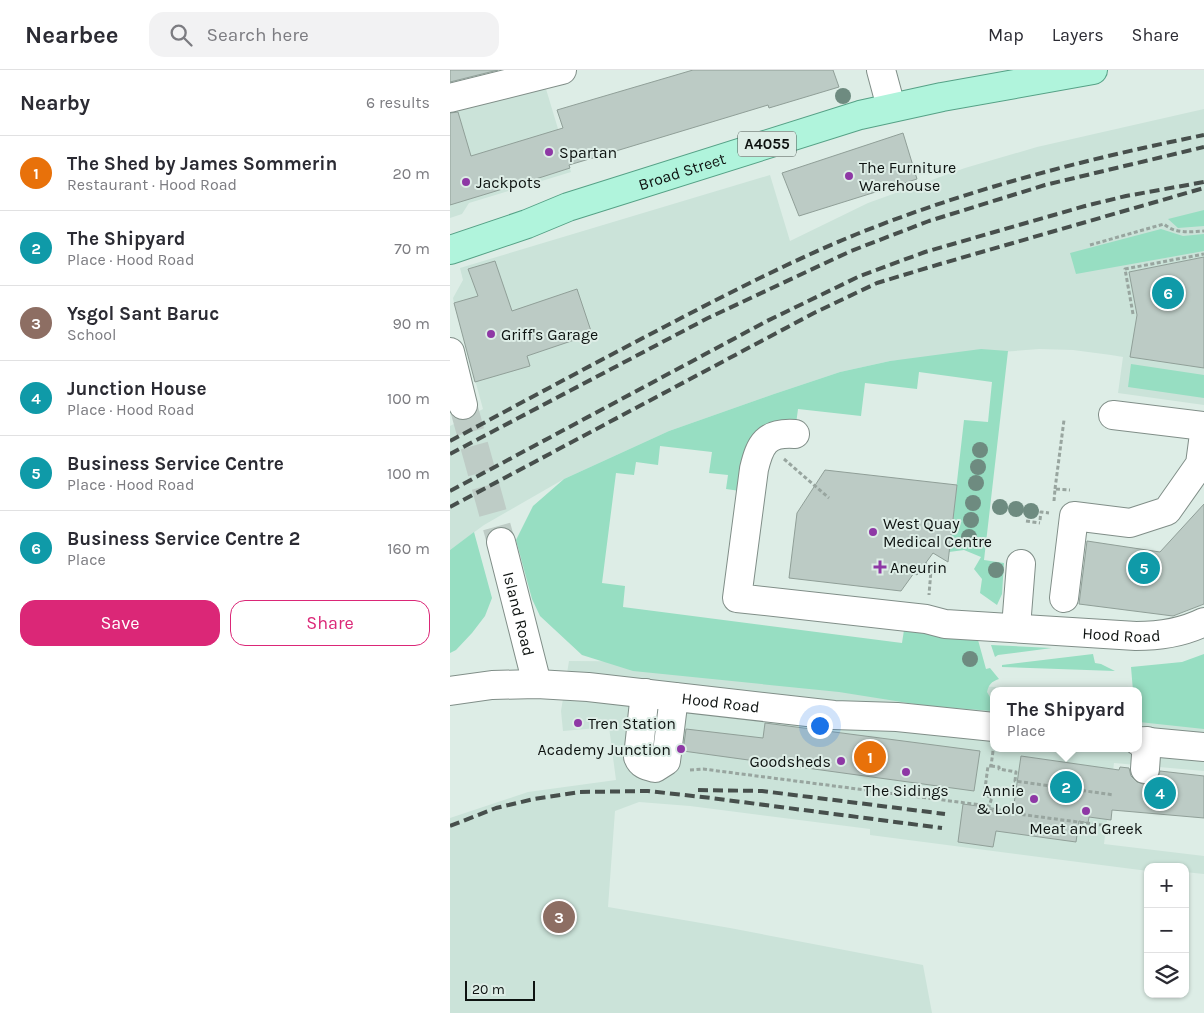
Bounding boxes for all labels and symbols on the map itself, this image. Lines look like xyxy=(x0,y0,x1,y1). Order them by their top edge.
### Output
road number: A4055 xyxy=(738,132,796,156)
place label: Spartan xyxy=(559,143,617,162)
marker: Spartan xyxy=(543,146,555,158)
street label: Broad Street xyxy=(636,148,728,194)
place label: The Furniture Warehouse xyxy=(859,158,956,195)
marker: The Furniture Warehouse xyxy=(843,170,855,182)
place label: Jackpots xyxy=(476,173,541,192)
marker: Jackpots xyxy=(460,176,472,188)
pin: 6 xyxy=(1152,274,1184,312)
place label: Griff's Garage xyxy=(501,325,598,344)
marker: Griff's Garage xyxy=(485,328,497,340)
place label: West Quay Medical Centre xyxy=(883,514,992,551)
marker: West Quay Medical Centre xyxy=(867,526,879,538)
pin: 5 xyxy=(1128,549,1160,587)
place label: Aneurin xyxy=(890,558,947,577)
marker: Aneurin xyxy=(874,561,886,573)
street label: Island Road xyxy=(499,570,539,658)
street label: Hood Road xyxy=(1082,623,1161,646)
street label: Hood Road xyxy=(681,688,761,716)
your location xyxy=(807,713,833,739)
place label: Tren Station xyxy=(588,714,676,733)
marker: Tren Station xyxy=(572,717,584,729)
pin: 1 xyxy=(854,738,886,776)
place label: Academy Junction xyxy=(538,740,671,759)
marker: Academy Junction xyxy=(675,743,687,755)
place label: Goodsheds xyxy=(750,752,831,771)
marker: Goodsheds xyxy=(835,755,847,767)
marker: The Sidings xyxy=(900,766,912,778)
pin: 2 xyxy=(1050,768,1082,806)
pin: 4 xyxy=(1144,774,1176,812)
place label: The Sidings xyxy=(863,781,949,800)
place label: Annie & Lolo xyxy=(976,781,1024,818)
marker: Annie & Lolo xyxy=(1028,793,1040,805)
marker: Meat and Greek xyxy=(1080,805,1092,817)
place label: Meat and Greek xyxy=(1029,819,1143,838)
pin: 3 xyxy=(543,898,575,936)
scale bar xyxy=(465,978,535,1001)

